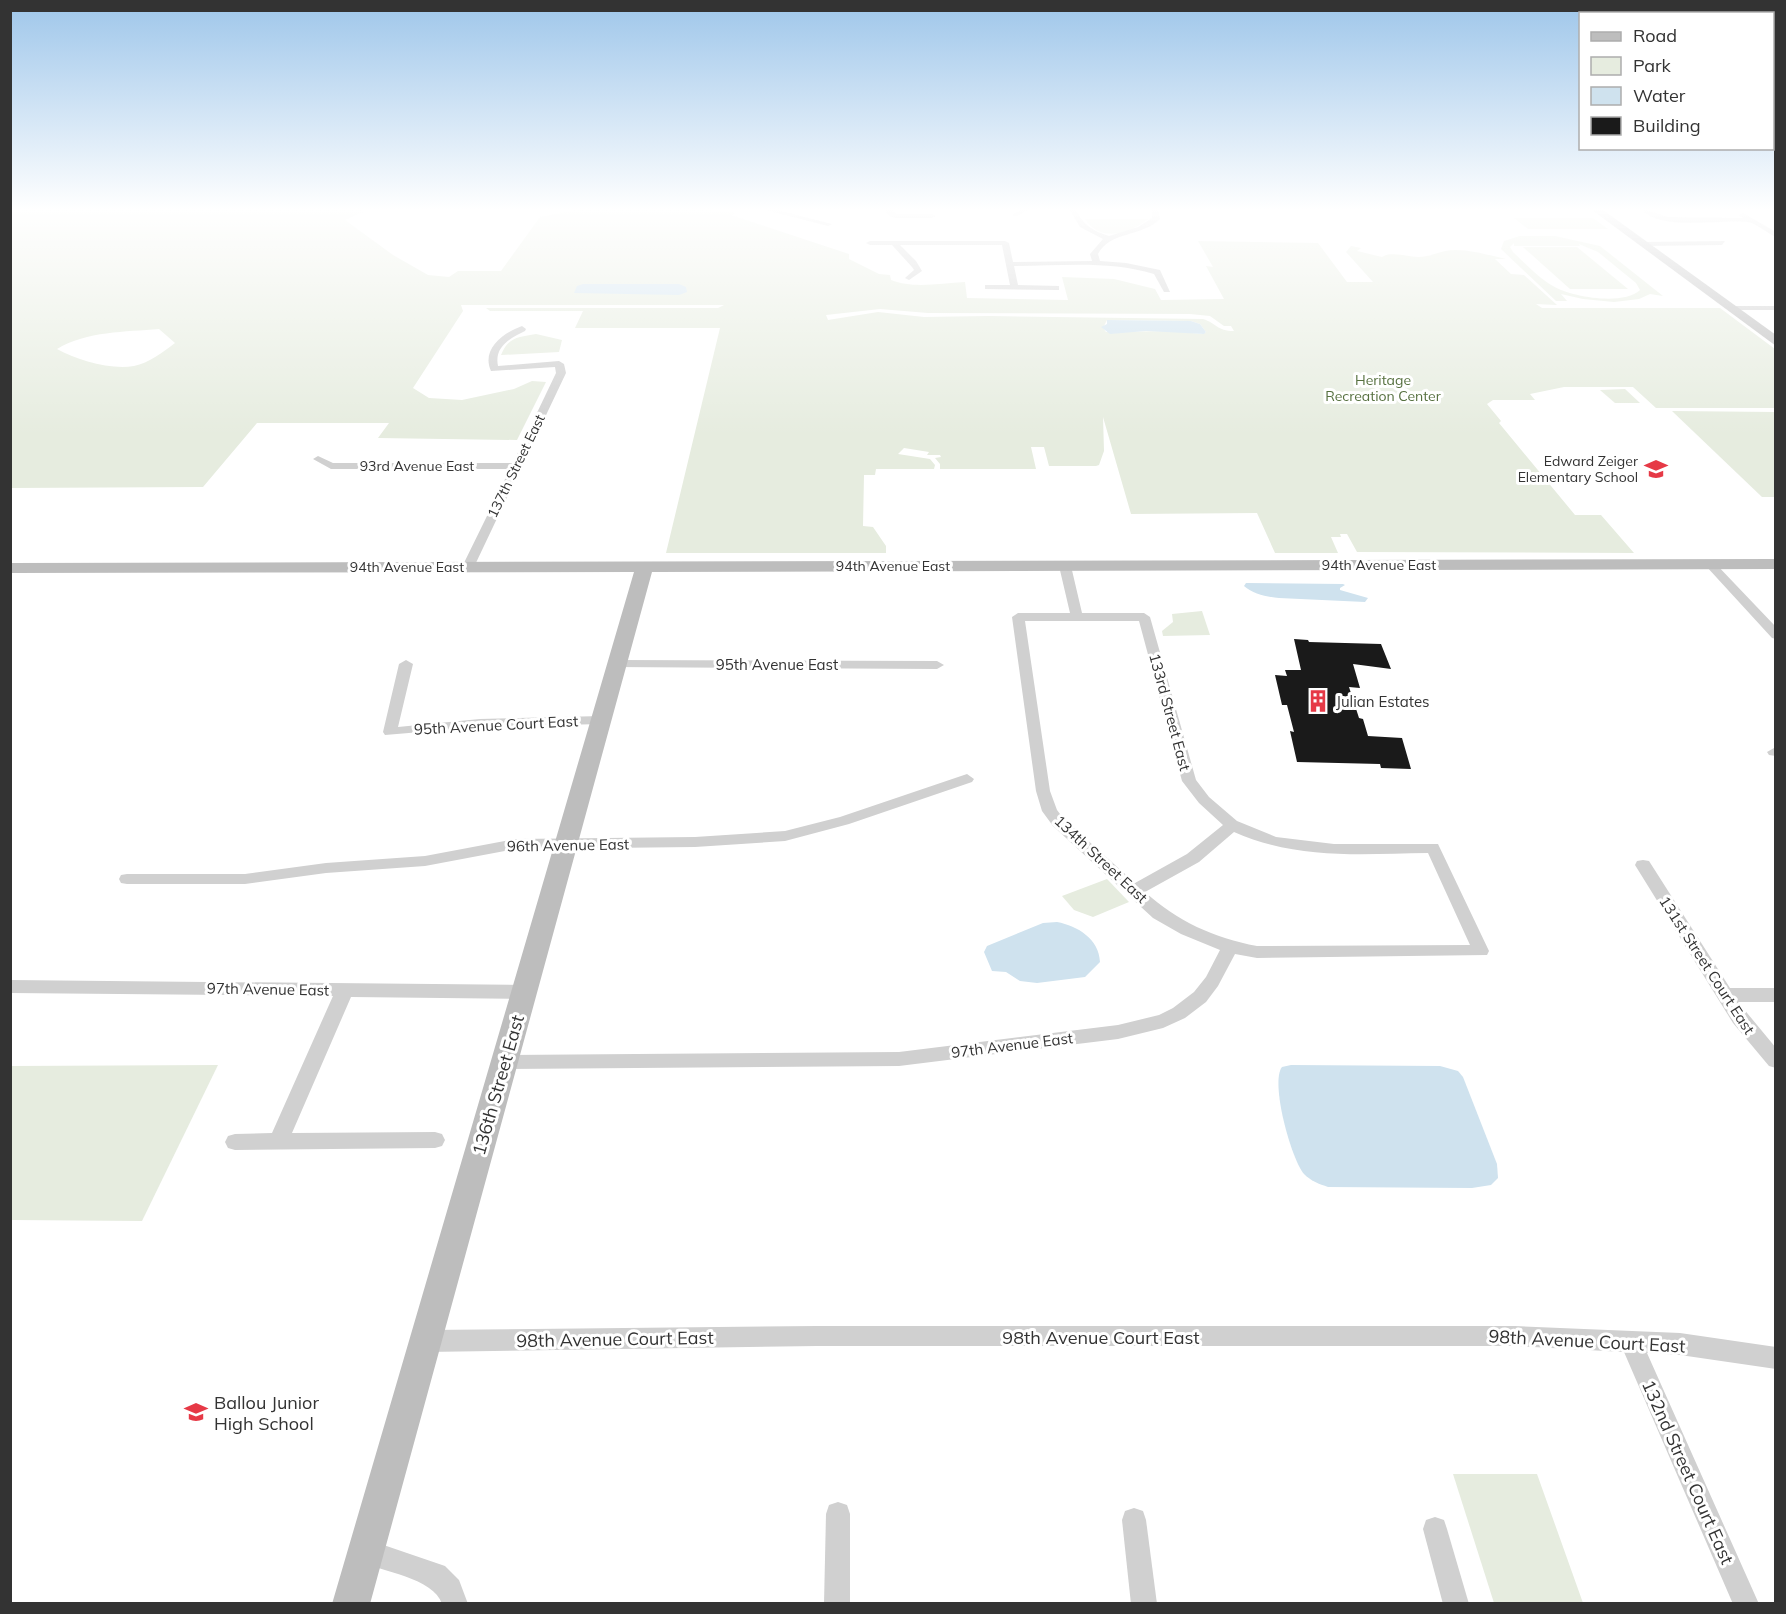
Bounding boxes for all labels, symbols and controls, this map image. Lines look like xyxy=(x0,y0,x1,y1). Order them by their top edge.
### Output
legend xyxy=(1579,12,1774,150)
text: Road xyxy=(1633,24,1677,47)
text: Park xyxy=(1633,54,1672,77)
text: Water xyxy=(1633,84,1686,107)
text: Building xyxy=(1633,114,1701,137)
park label: Heritage Recreation Center xyxy=(1325,371,1442,405)
street label: 137th Street East xyxy=(483,411,549,521)
place label: Edward Zeiger Elementary School xyxy=(1518,452,1639,486)
school or university icon: Edward Zeiger Elementary School xyxy=(1643,456,1669,482)
street label: 93rd Avenue East xyxy=(360,457,474,475)
street label: 94th Avenue East xyxy=(1322,556,1436,574)
street label: 94th Avenue East xyxy=(836,557,950,575)
street label: 94th Avenue East xyxy=(350,558,464,576)
street label: 133rd Street East xyxy=(1145,651,1195,773)
street label: 95th Avenue East xyxy=(716,655,838,674)
building icon: Julian Estates xyxy=(1305,688,1331,714)
place label: Julian Estates xyxy=(1336,692,1430,711)
street label: 95th Avenue Court East xyxy=(413,711,579,739)
street label: 134th Street East xyxy=(1050,811,1152,907)
street label: 96th Avenue East xyxy=(507,834,629,856)
street label: 131st Street Court East xyxy=(1655,892,1759,1038)
street label: 97th Avenue East xyxy=(207,978,329,1000)
street label: 136th Street East xyxy=(467,1012,529,1158)
street label: 97th Avenue East xyxy=(950,1028,1074,1062)
street label: 98th Avenue Court East xyxy=(1488,1324,1686,1358)
street label: 98th Avenue Court East xyxy=(516,1326,714,1352)
street label: 98th Avenue Court East xyxy=(1002,1326,1200,1349)
street label: 132nd Street Court East xyxy=(1637,1376,1739,1568)
place label: Ballou Junior High School xyxy=(214,1391,319,1435)
school or university icon: Ballou Junior High School xyxy=(183,1399,209,1425)

